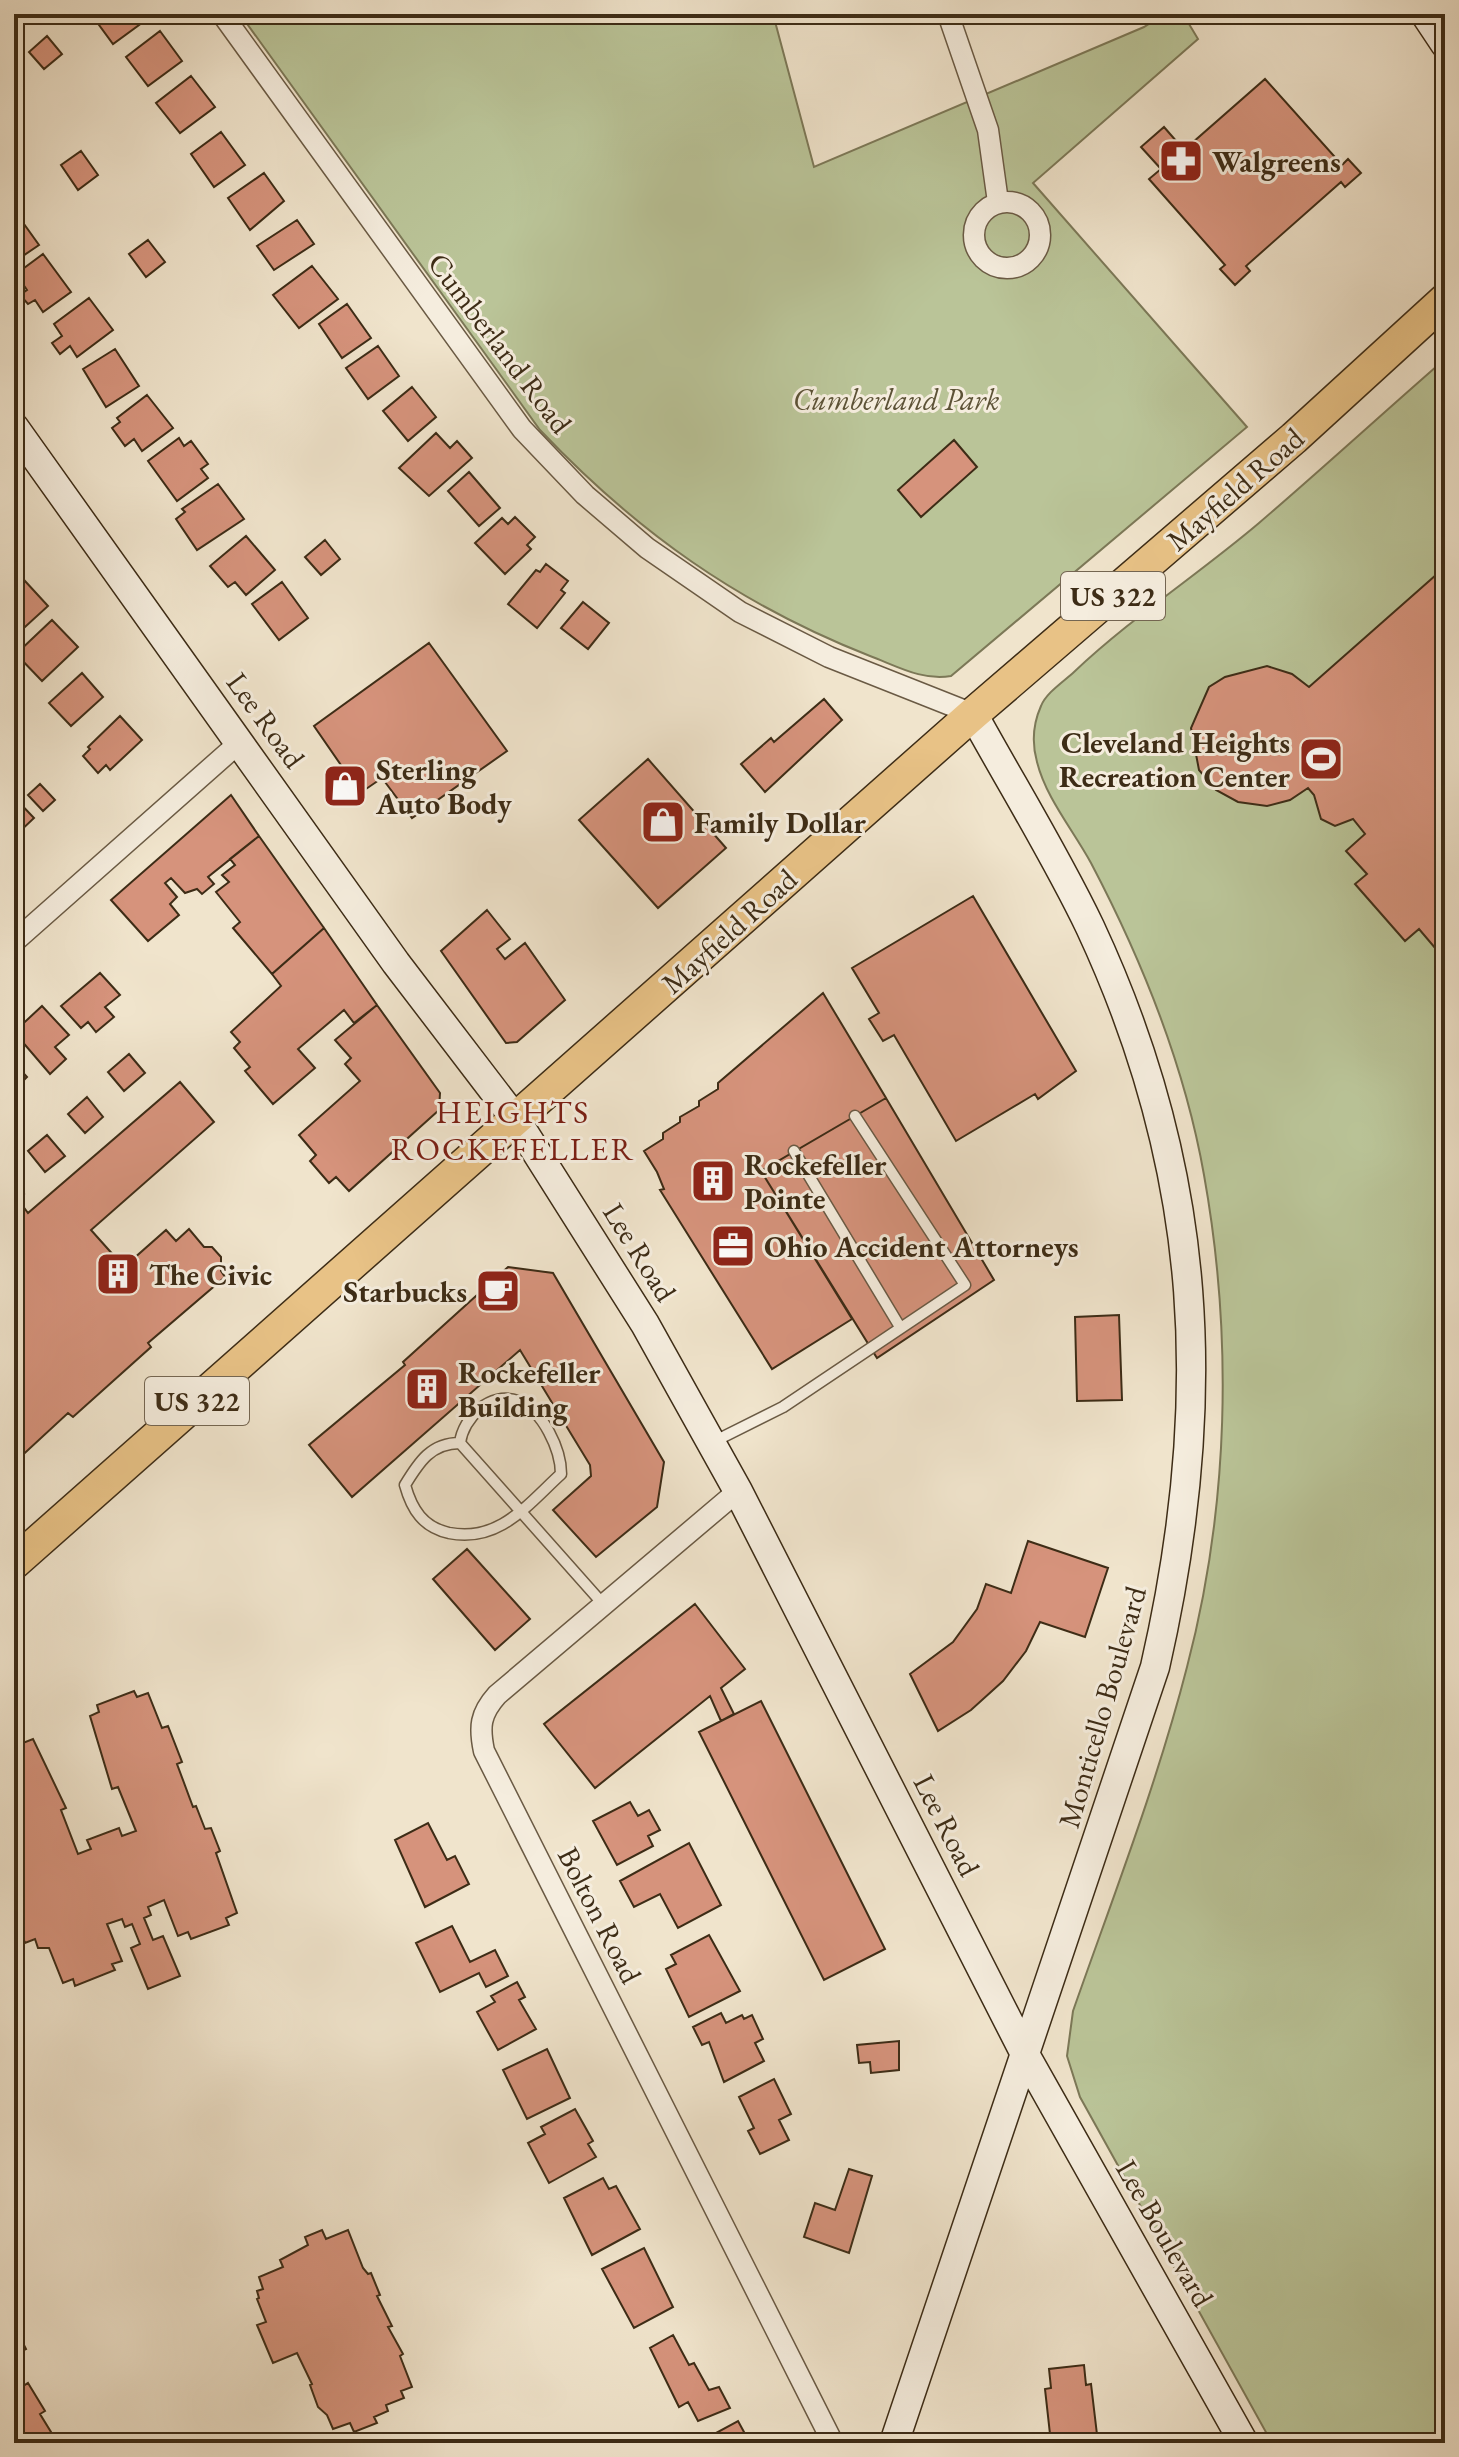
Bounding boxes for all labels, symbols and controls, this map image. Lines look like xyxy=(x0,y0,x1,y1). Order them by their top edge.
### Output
pharmacy icon: Walgreens xyxy=(1157,137,1205,185)
place label: Walgreens xyxy=(1212,142,1341,181)
street label: Cumberland Road xyxy=(419,245,581,442)
park label: Cumberland Park xyxy=(793,380,1000,419)
street label: Mayfield Road xyxy=(1158,418,1312,559)
road number: US 322 xyxy=(1061,572,1165,620)
street label: Lee Road xyxy=(218,664,314,776)
place label: Cleveland Heights Recreation Center xyxy=(1059,723,1291,796)
sports icon: Cleveland Heights Recreation Center xyxy=(1297,735,1345,783)
place label: Sterling Auto Body xyxy=(375,750,512,823)
shop icon: Sterling Auto Body xyxy=(321,762,369,810)
shop icon: Family Dollar xyxy=(639,798,687,846)
place label: Family Dollar xyxy=(694,803,867,842)
street label: Mayfield Road xyxy=(653,859,806,1002)
district label: HEIGHTS ROCKEFELLER xyxy=(391,1091,635,1170)
place label: Rockefeller Pointe xyxy=(744,1145,887,1218)
building icon: Rockefeller Pointe xyxy=(689,1157,737,1205)
street label: Lee Road xyxy=(594,1195,686,1309)
office icon: Ohio Accident Attorneys xyxy=(709,1222,757,1270)
place label: Ohio Accident Attorneys xyxy=(764,1227,1079,1266)
building icon: The Civic xyxy=(94,1250,142,1298)
place label: The Civic xyxy=(149,1255,272,1294)
cafe icon: Starbucks xyxy=(474,1267,522,1315)
place label: Starbucks xyxy=(343,1272,467,1311)
place label: Rockefeller Building xyxy=(458,1353,601,1426)
building icon: Rockefeller Building xyxy=(403,1365,451,1413)
road number: US 322 xyxy=(145,1377,249,1425)
street label: Monticello Boulevard xyxy=(1049,1581,1155,1832)
street label: Lee Road xyxy=(905,1767,990,1883)
street label: Bolton Road xyxy=(549,1840,651,1991)
street label: Lee Boulevard xyxy=(1107,2152,1223,2314)

